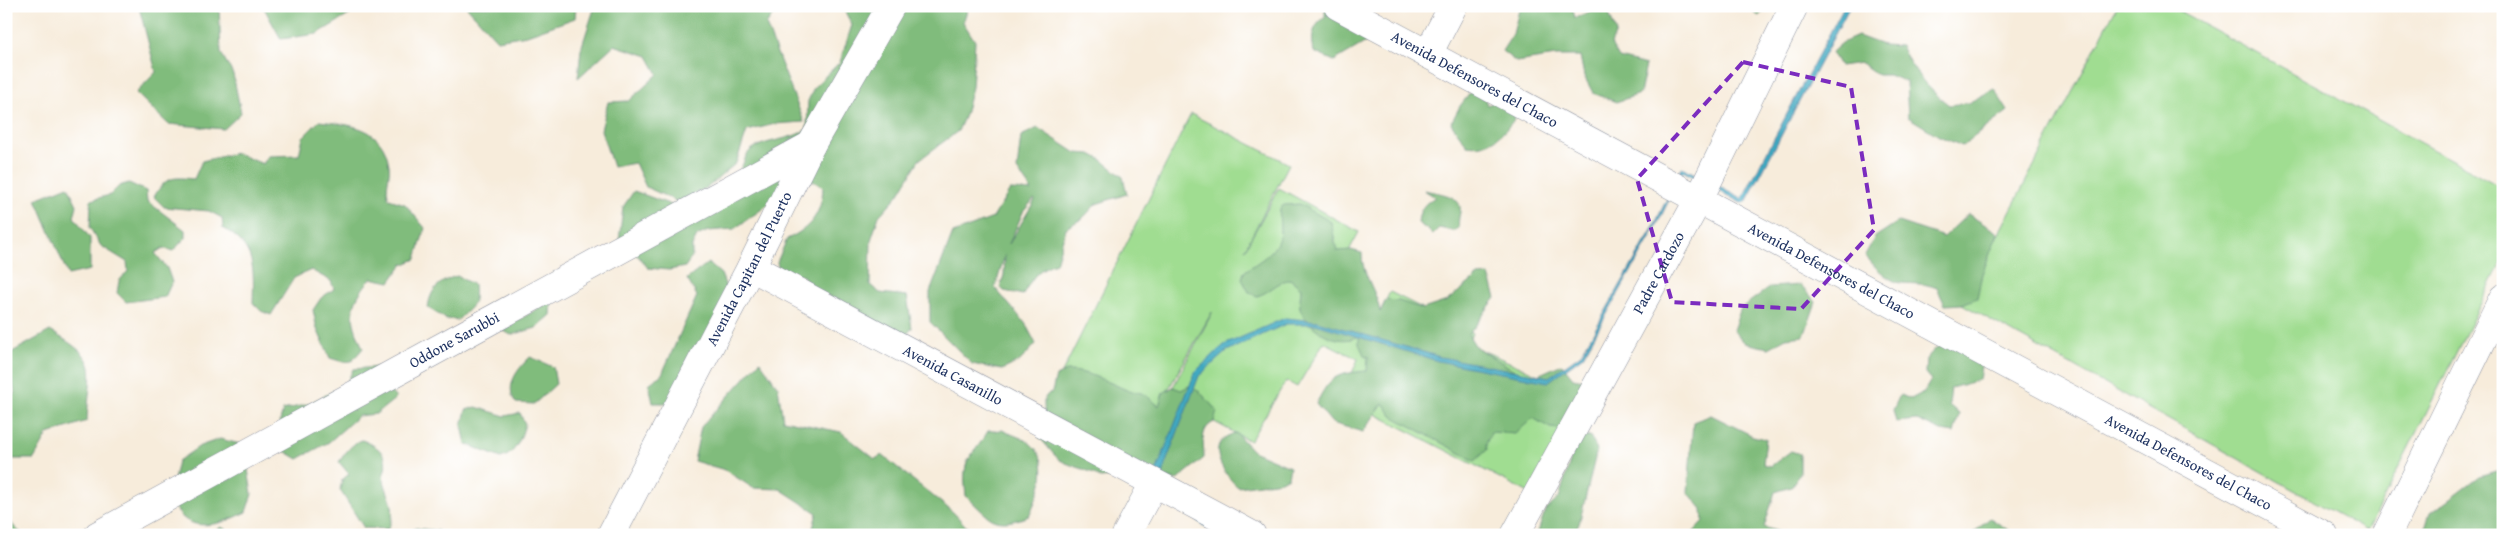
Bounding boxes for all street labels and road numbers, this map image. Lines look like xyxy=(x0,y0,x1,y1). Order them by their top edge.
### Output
street label: Avenida Defensores del Chaco xyxy=(1388,25,1562,132)
street label: Avenida Capitan del Puerto xyxy=(701,188,797,349)
street label: Avenida Defensores del Chaco xyxy=(1745,217,1919,324)
street label: Padre Cardozo xyxy=(1627,227,1689,317)
street label: Oddone Sarubbi xyxy=(405,306,503,373)
street label: Avenida Casanillo xyxy=(899,339,1007,410)
street label: Avenida Defensores del Chaco xyxy=(2101,408,2276,515)

